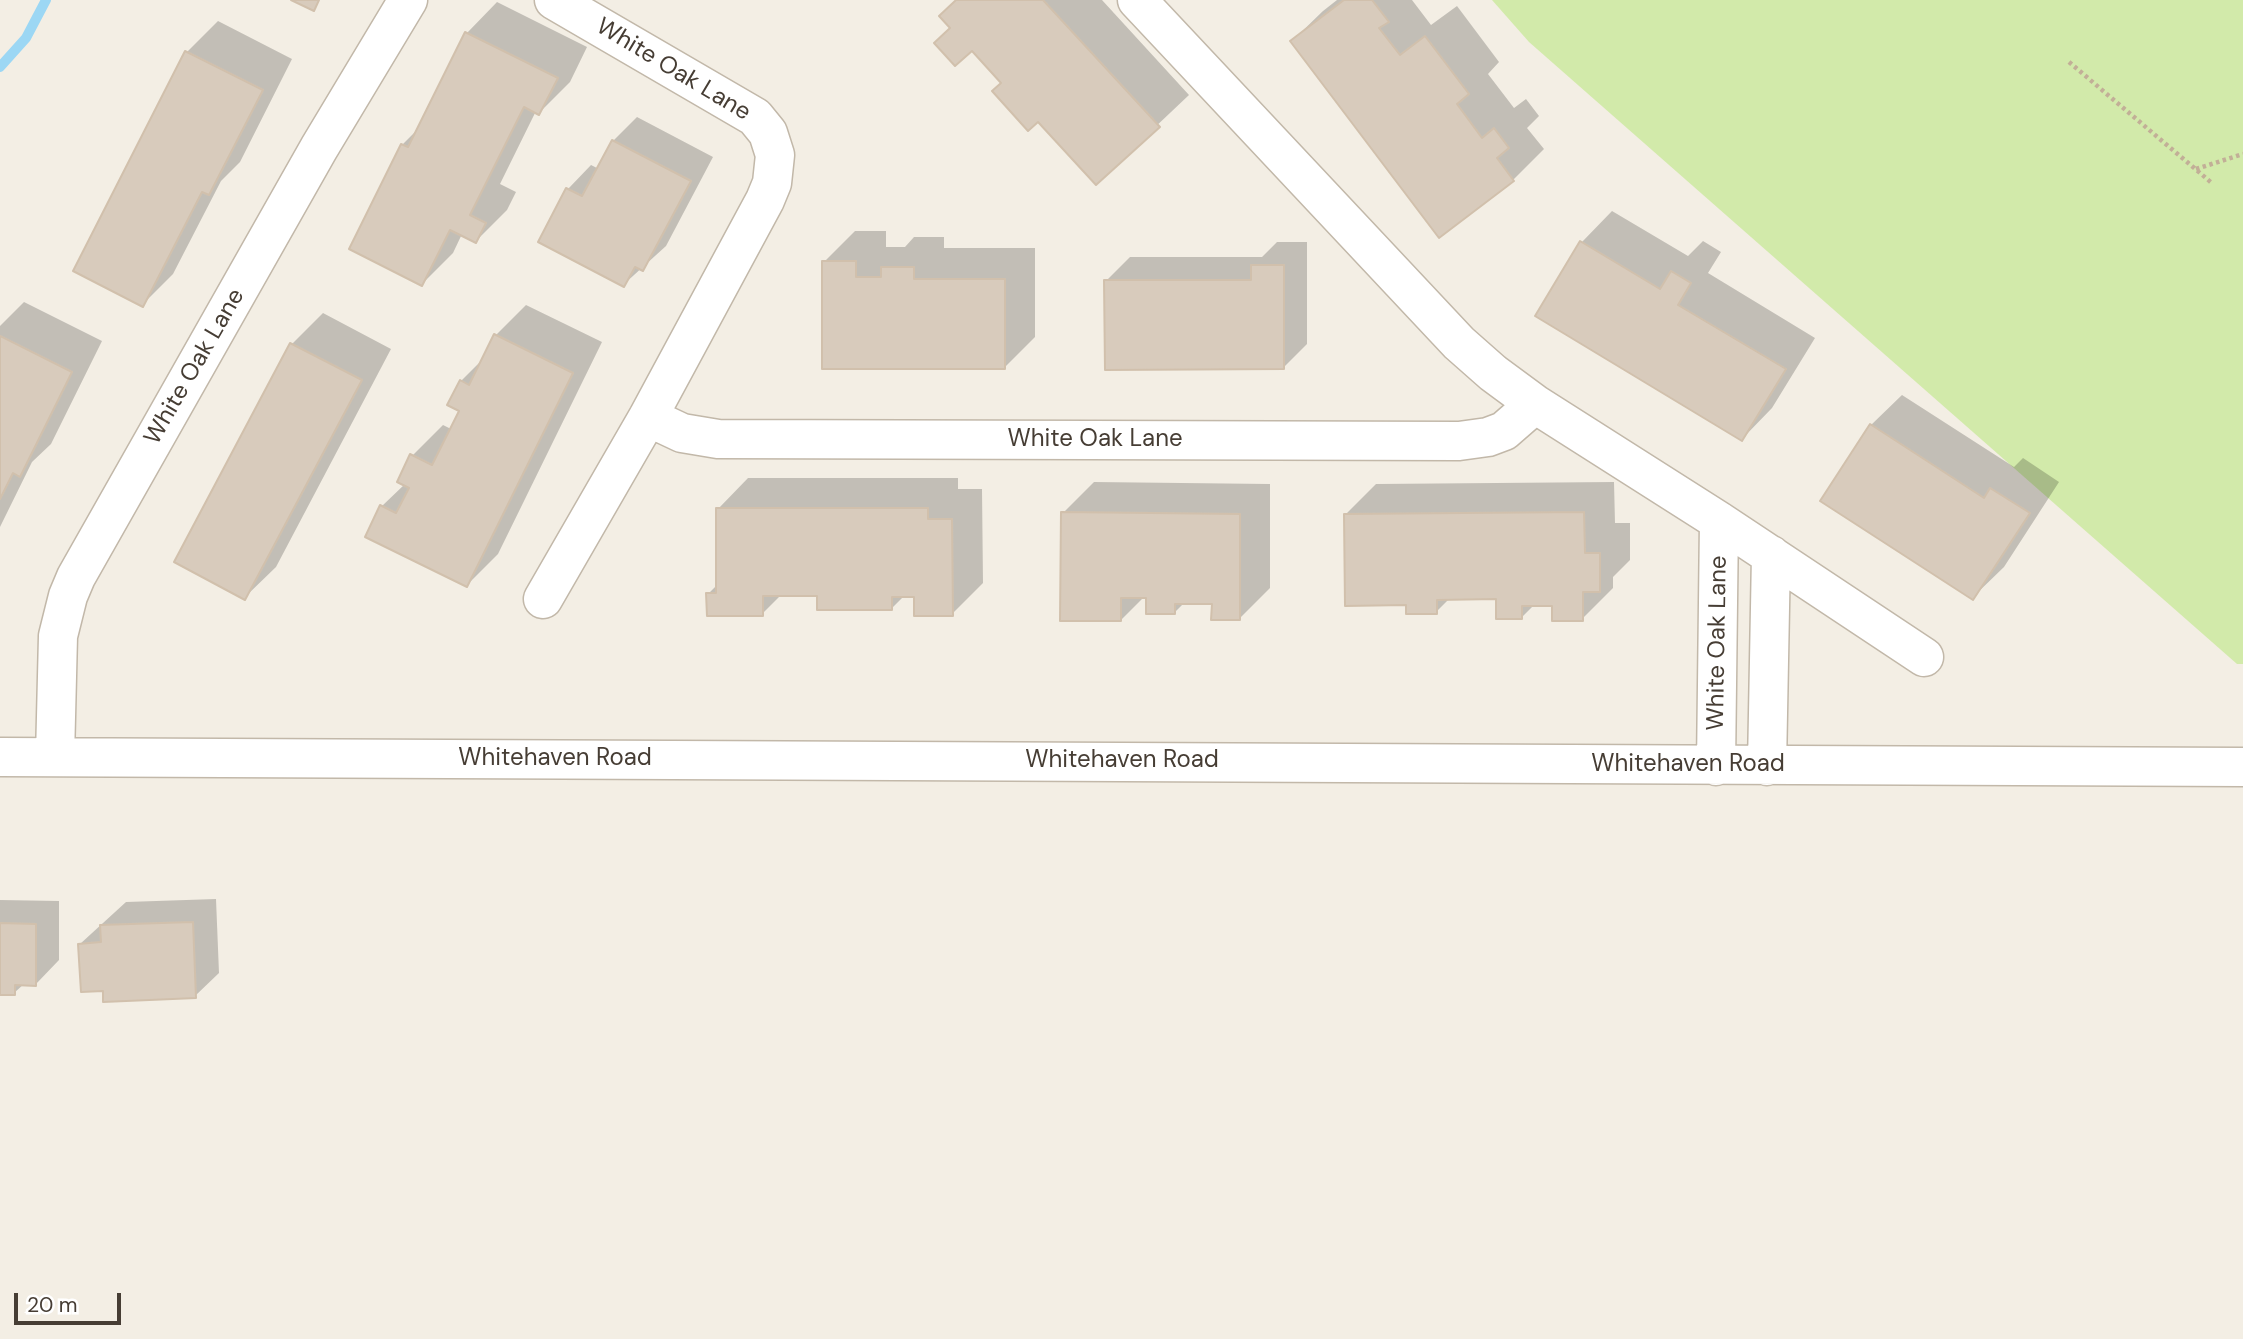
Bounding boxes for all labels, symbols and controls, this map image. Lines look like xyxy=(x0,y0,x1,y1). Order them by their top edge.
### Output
street label: White Oak Lane xyxy=(591,13,755,127)
street label: White Oak Lane xyxy=(139,284,251,450)
street label: White Oak Lane xyxy=(1007,426,1183,454)
street label: White Oak Lane xyxy=(1702,555,1734,731)
street label: Whitehaven Road xyxy=(458,745,652,773)
street label: Whitehaven Road xyxy=(1025,747,1219,775)
street label: Whitehaven Road xyxy=(1591,751,1785,779)
scale bar xyxy=(18,1280,124,1324)
text: 20 m xyxy=(27,1291,78,1319)

